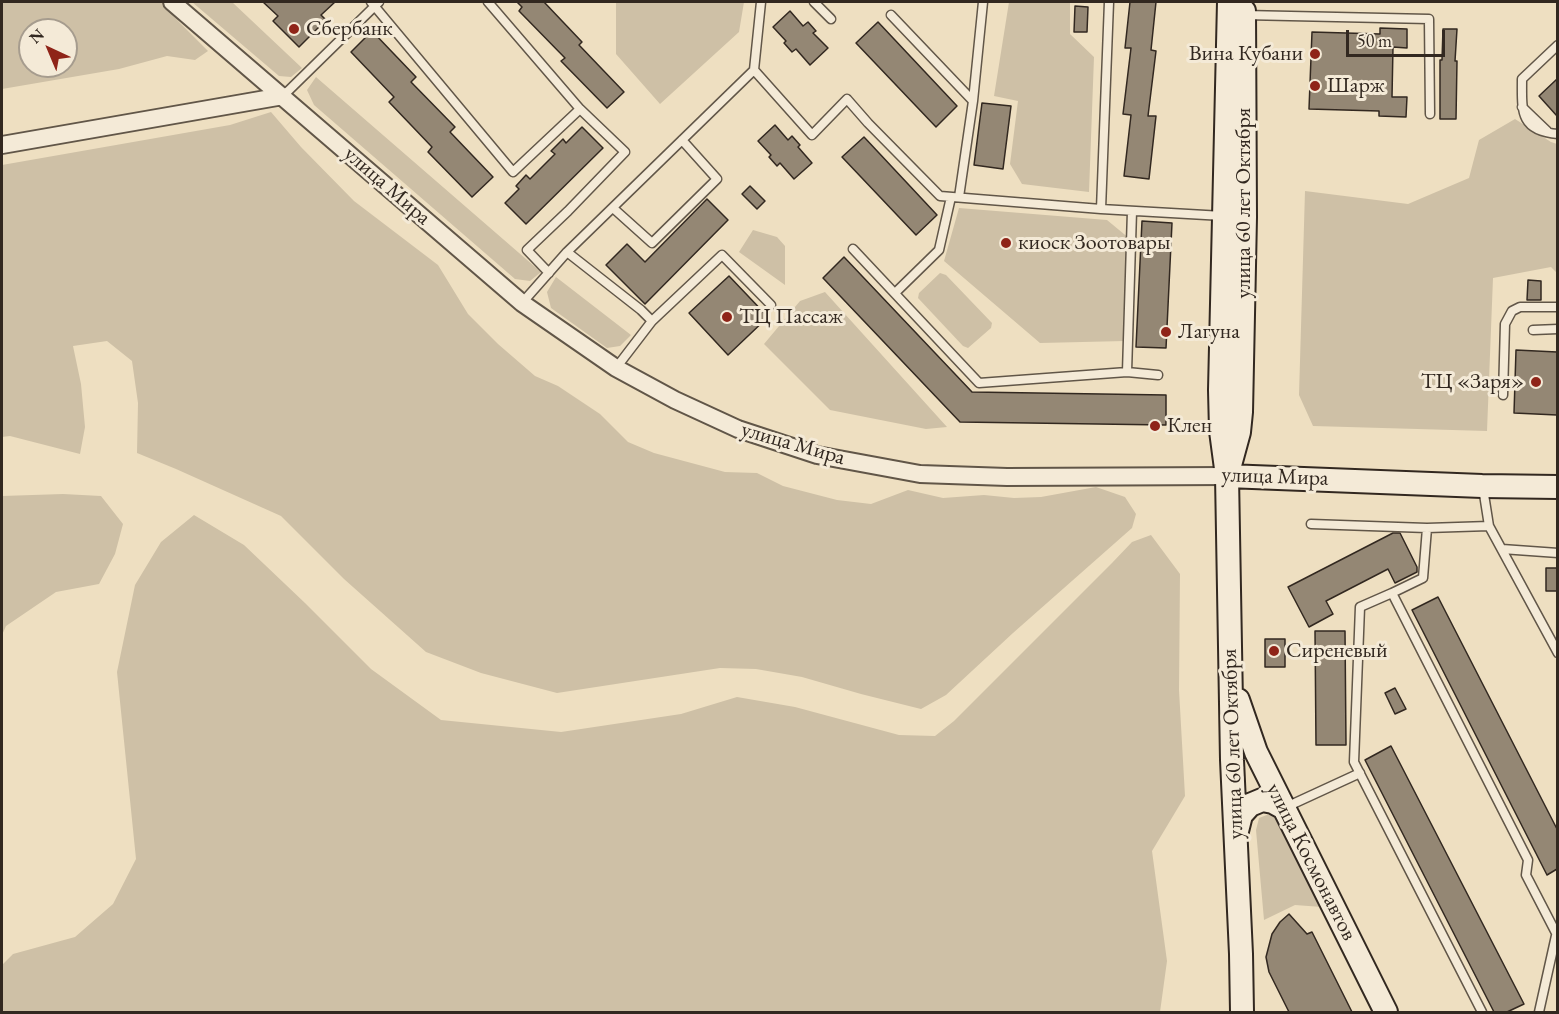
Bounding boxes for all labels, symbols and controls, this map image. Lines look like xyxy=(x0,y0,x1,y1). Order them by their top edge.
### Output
place label: Сбербанк xyxy=(306,16,393,42)
north arrow xyxy=(18,18,78,78)
scale bar xyxy=(1349,18,1448,56)
marker: Сбербанк xyxy=(287,22,301,36)
text: N xyxy=(25,24,48,48)
text: 50 m xyxy=(1357,29,1392,52)
place label: Вина Кубани xyxy=(1189,41,1303,67)
marker: Вина Кубани xyxy=(1308,47,1322,61)
place label: Шарж xyxy=(1327,73,1385,99)
marker: Шарж xyxy=(1308,79,1322,93)
street label: улица 60 лет Октября xyxy=(1231,108,1257,298)
street label: улица Мира xyxy=(338,141,436,231)
place label: киоск Зоотовары xyxy=(1018,230,1170,256)
marker: киоск Зоотовары xyxy=(999,236,1013,250)
place label: ТЦ Пассаж xyxy=(739,304,843,330)
marker: ТЦ Пассаж xyxy=(720,310,734,324)
place label: Лагуна xyxy=(1178,319,1240,345)
marker: Лагуна xyxy=(1159,325,1173,339)
place label: ТЦ «Заря» xyxy=(1421,369,1524,395)
marker: ТЦ «Заря» xyxy=(1529,375,1543,389)
place label: Клен xyxy=(1167,413,1212,439)
street label: улица Мира xyxy=(738,417,848,471)
marker: Клен xyxy=(1148,419,1162,433)
street label: улица Мира xyxy=(1221,462,1329,492)
place label: Сиреневый xyxy=(1286,638,1388,664)
marker: Сиреневый xyxy=(1267,644,1281,658)
street label: улица 60 лет Октября xyxy=(1216,648,1250,840)
street label: улица Космонавтов xyxy=(1260,779,1362,945)

